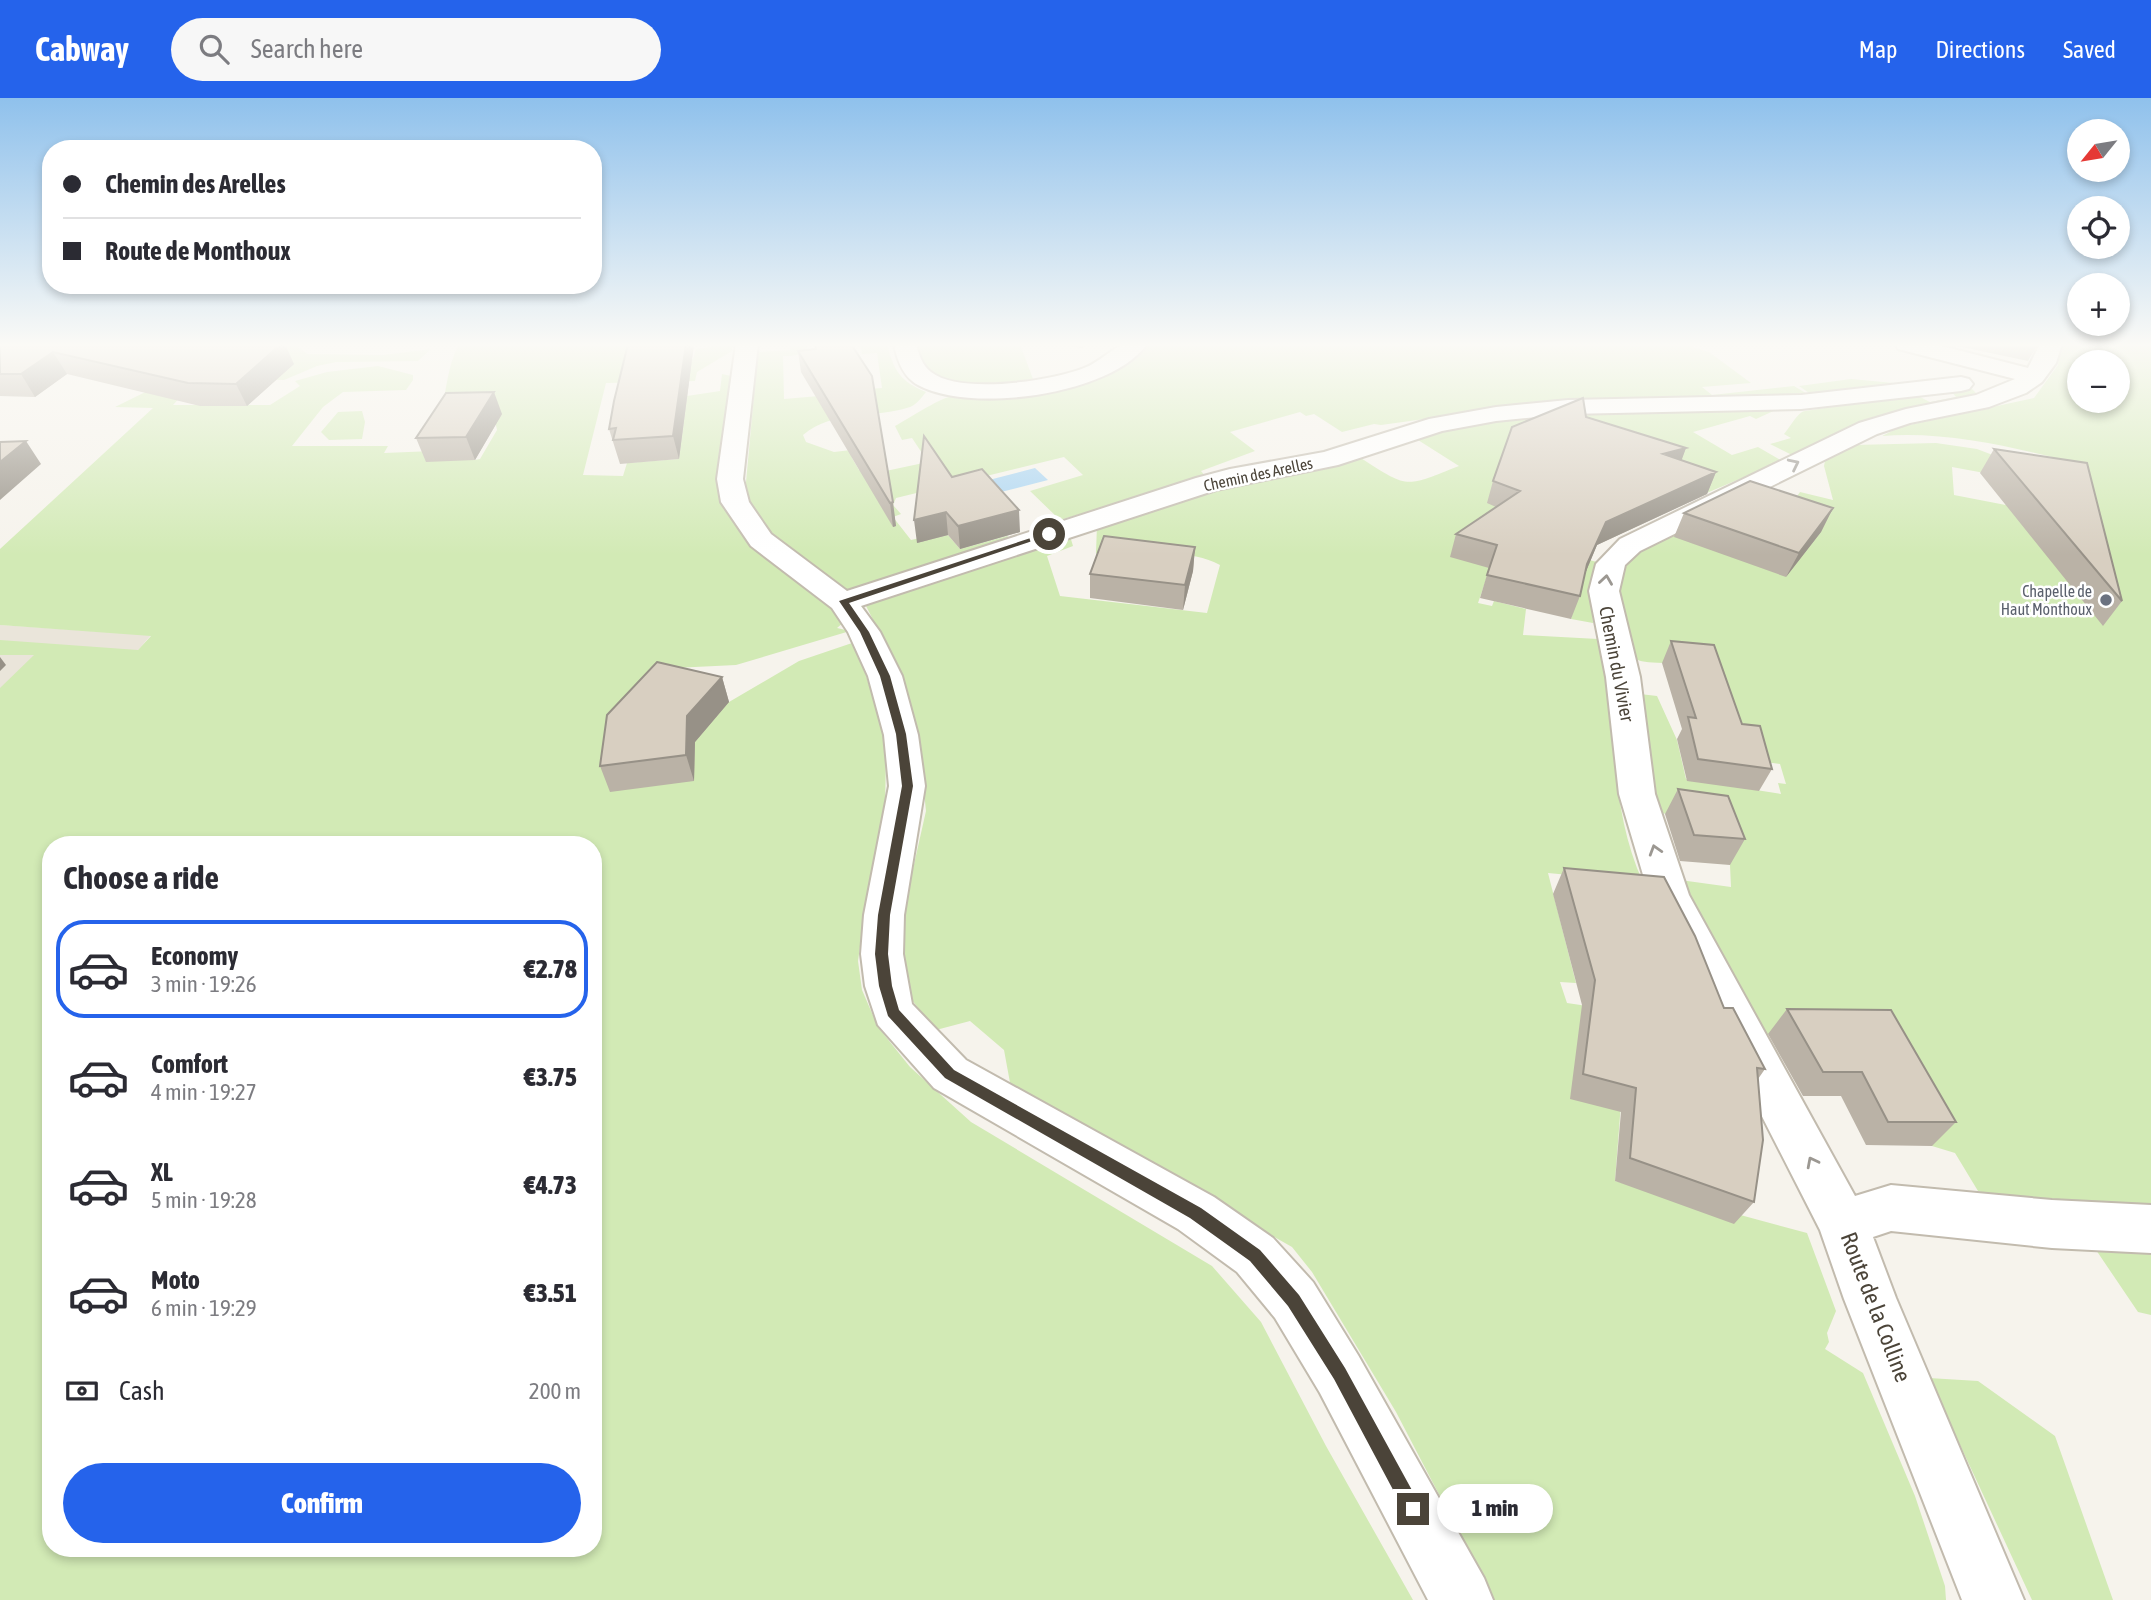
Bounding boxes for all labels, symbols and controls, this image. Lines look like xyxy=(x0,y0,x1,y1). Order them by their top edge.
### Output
search box xyxy=(171,18,661,81)
text: Cabway xyxy=(35,30,129,68)
icon: search xyxy=(195,30,233,68)
text: Search here xyxy=(251,34,363,64)
text: Map xyxy=(1859,36,1897,63)
text: Directions xyxy=(1935,36,2025,63)
text: Saved xyxy=(2063,36,2116,63)
north arrow xyxy=(2067,119,2130,182)
map controls xyxy=(2067,119,2130,413)
text: Chemin des Arelles xyxy=(105,169,286,199)
button: locate xyxy=(2067,196,2130,259)
text: Route de Monthoux xyxy=(105,236,291,266)
button: + xyxy=(2067,273,2130,336)
button: − xyxy=(2067,350,2130,413)
street label: Chemin des Arelles xyxy=(1202,454,1315,494)
one-way arrow xyxy=(1787,459,1799,473)
route start xyxy=(1033,518,1065,550)
one-way arrow xyxy=(1598,574,1613,586)
place label: Chapelle de Haut Monthoux xyxy=(2001,582,2093,618)
marker: Chapelle de Haut Monthoux xyxy=(2098,592,2114,608)
street label: Chemin du Vivier xyxy=(1595,604,1639,724)
one-way arrow xyxy=(1649,844,1663,857)
text: Choose a ride xyxy=(63,859,219,896)
icon: car xyxy=(67,938,130,1001)
text: Economy xyxy=(151,941,238,971)
text: €2.78 xyxy=(524,954,577,984)
text: 3 min · 19:26 xyxy=(151,971,257,997)
icon: car xyxy=(67,1046,130,1109)
text: Comfort xyxy=(151,1049,228,1079)
text: €3.75 xyxy=(524,1062,577,1092)
text: 4 min · 19:27 xyxy=(151,1079,257,1105)
icon: car xyxy=(67,1154,130,1217)
text: XL xyxy=(151,1157,173,1187)
one-way arrow xyxy=(1806,1157,1820,1169)
text: €4.73 xyxy=(524,1170,577,1200)
text: 5 min · 19:28 xyxy=(151,1187,257,1213)
street label: Route de la Colline xyxy=(1836,1229,1916,1385)
icon: car xyxy=(67,1262,130,1325)
text: Moto xyxy=(151,1265,200,1295)
text: €3.51 xyxy=(524,1278,577,1308)
text: 6 min · 19:29 xyxy=(151,1295,257,1321)
icon: cash xyxy=(63,1372,101,1410)
text: Cash xyxy=(119,1376,165,1406)
text: 200 m xyxy=(529,1378,581,1404)
button: Confirm xyxy=(63,1463,581,1543)
callout: 1 min xyxy=(1438,1484,1553,1534)
route end xyxy=(1397,1493,1429,1525)
text: 1 min xyxy=(1472,1495,1518,1521)

